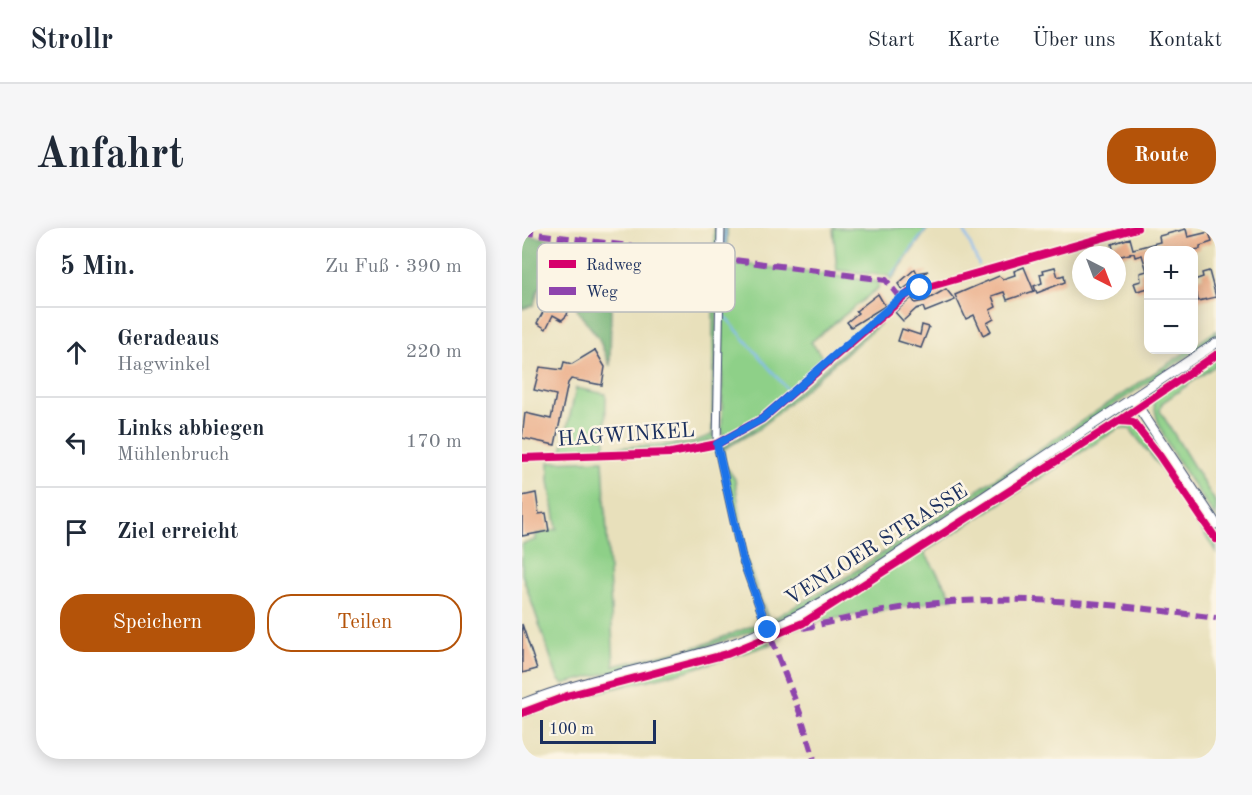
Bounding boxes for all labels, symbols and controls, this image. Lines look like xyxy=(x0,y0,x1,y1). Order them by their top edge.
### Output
text: Strollr xyxy=(30,27,113,55)
text: Start xyxy=(868,30,915,51)
text: Karte xyxy=(948,30,999,51)
text: Über uns xyxy=(1032,30,1115,51)
text: Kontakt xyxy=(1148,30,1222,51)
button: Route xyxy=(1107,128,1216,184)
text: Anfahrt xyxy=(36,135,184,177)
legend xyxy=(537,243,735,312)
north arrow xyxy=(1072,246,1126,300)
map controls xyxy=(1144,246,1198,354)
button: + xyxy=(1144,246,1198,300)
text: 5 Min. xyxy=(60,254,135,280)
text: Zu Fuß · 390 m xyxy=(325,257,462,277)
text: Radweg xyxy=(586,258,642,274)
route start xyxy=(906,274,932,300)
text: Weg xyxy=(586,285,618,301)
button: − xyxy=(1144,300,1198,354)
text: Geradeaus xyxy=(117,328,219,350)
icon: ahead xyxy=(60,336,93,369)
text: 220 m xyxy=(406,342,462,362)
text: Hagwinkel xyxy=(117,355,210,375)
text: Links abbiegen xyxy=(117,418,265,440)
street label: HAGWINKEL xyxy=(557,420,696,451)
icon: left xyxy=(60,426,93,459)
text: 170 m xyxy=(406,432,462,452)
text: Mühlenbruch xyxy=(117,445,229,465)
street label: VENLOER STRASSE xyxy=(782,481,972,610)
icon: arrive xyxy=(60,516,93,549)
text: Ziel erreicht xyxy=(117,521,238,543)
button: Speichern xyxy=(60,594,255,652)
button: Teilen xyxy=(267,594,462,652)
route end xyxy=(754,616,780,642)
scale bar xyxy=(540,717,656,744)
text: 100 m xyxy=(549,722,594,738)

